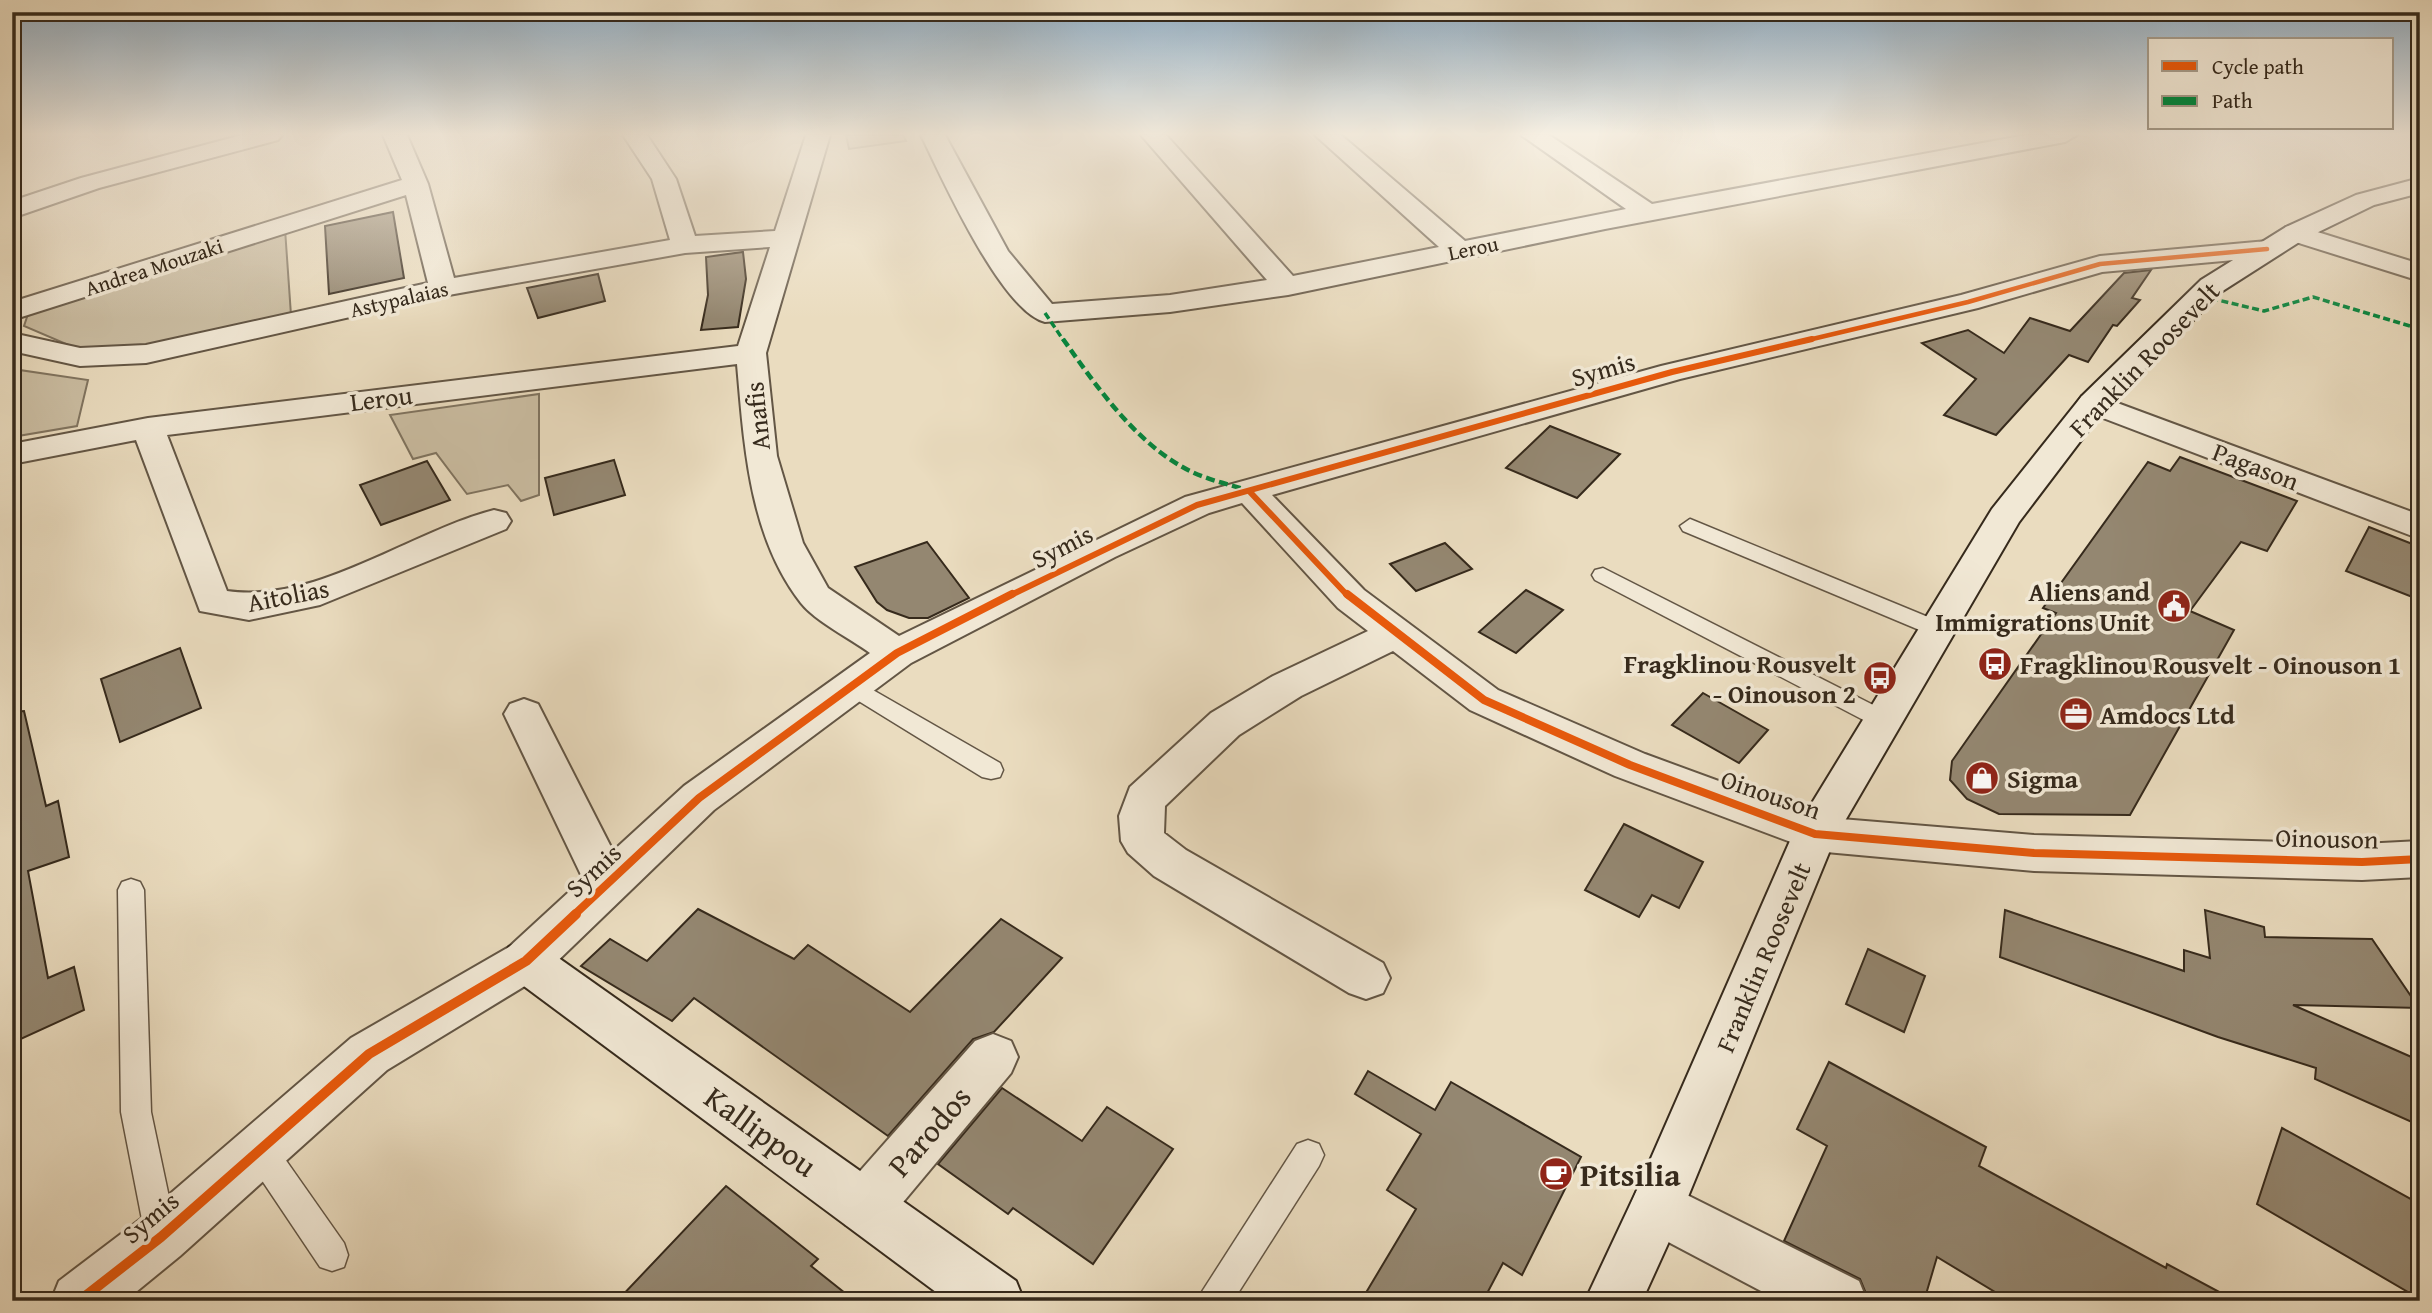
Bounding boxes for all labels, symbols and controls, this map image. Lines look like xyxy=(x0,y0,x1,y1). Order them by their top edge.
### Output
legend xyxy=(2148,38,2394,130)
text: Cycle path xyxy=(2212,51,2304,82)
text: Path xyxy=(2212,85,2253,116)
street label: Lerou xyxy=(1445,227,1502,268)
street label: Andrea Mouzaki xyxy=(81,230,227,304)
street label: Franklin Roosevelt xyxy=(2059,272,2229,446)
street label: Astypalaias xyxy=(347,273,451,325)
street label: Symis xyxy=(1567,341,1639,397)
street label: Lerou xyxy=(348,375,414,421)
street label: Anafis xyxy=(734,380,780,452)
street label: Pagason xyxy=(2207,432,2305,500)
street label: Symis xyxy=(1024,514,1100,578)
street label: Aitolias xyxy=(244,568,332,622)
place label: Aliens and Immigrations Unit xyxy=(1935,572,2150,641)
public building icon: Aliens and Immigrations Unit xyxy=(2155,587,2193,625)
place label: Fragklinou Rousvelt - Oinouson 2 xyxy=(1624,644,1856,713)
bus stop icon: Fragklinou Rousvelt - Oinouson 1 xyxy=(1976,645,2014,683)
place label: Fragklinou Rousvelt - Oinouson 1 xyxy=(2020,645,2401,684)
bus stop icon: Fragklinou Rousvelt - Oinouson 2 xyxy=(1861,659,1899,697)
office icon: Amdocs Ltd xyxy=(2057,695,2095,733)
place label: Amdocs Ltd xyxy=(2100,695,2235,734)
street label: Oinouson xyxy=(1716,759,1827,829)
shop icon: Sigma xyxy=(1963,759,2001,797)
place label: Sigma xyxy=(2007,759,2079,798)
street label: Oinouson xyxy=(2275,818,2379,858)
street label: Symis xyxy=(556,834,630,906)
street label: Franklin Roosevelt xyxy=(1705,856,1821,1058)
street label: Kallippou xyxy=(695,1074,828,1188)
street label: Parodos xyxy=(876,1075,982,1187)
place label: Pitsilia xyxy=(1580,1151,1681,1198)
cafe icon: Pitsilia xyxy=(1537,1155,1575,1193)
street label: Symis xyxy=(113,1181,187,1253)

